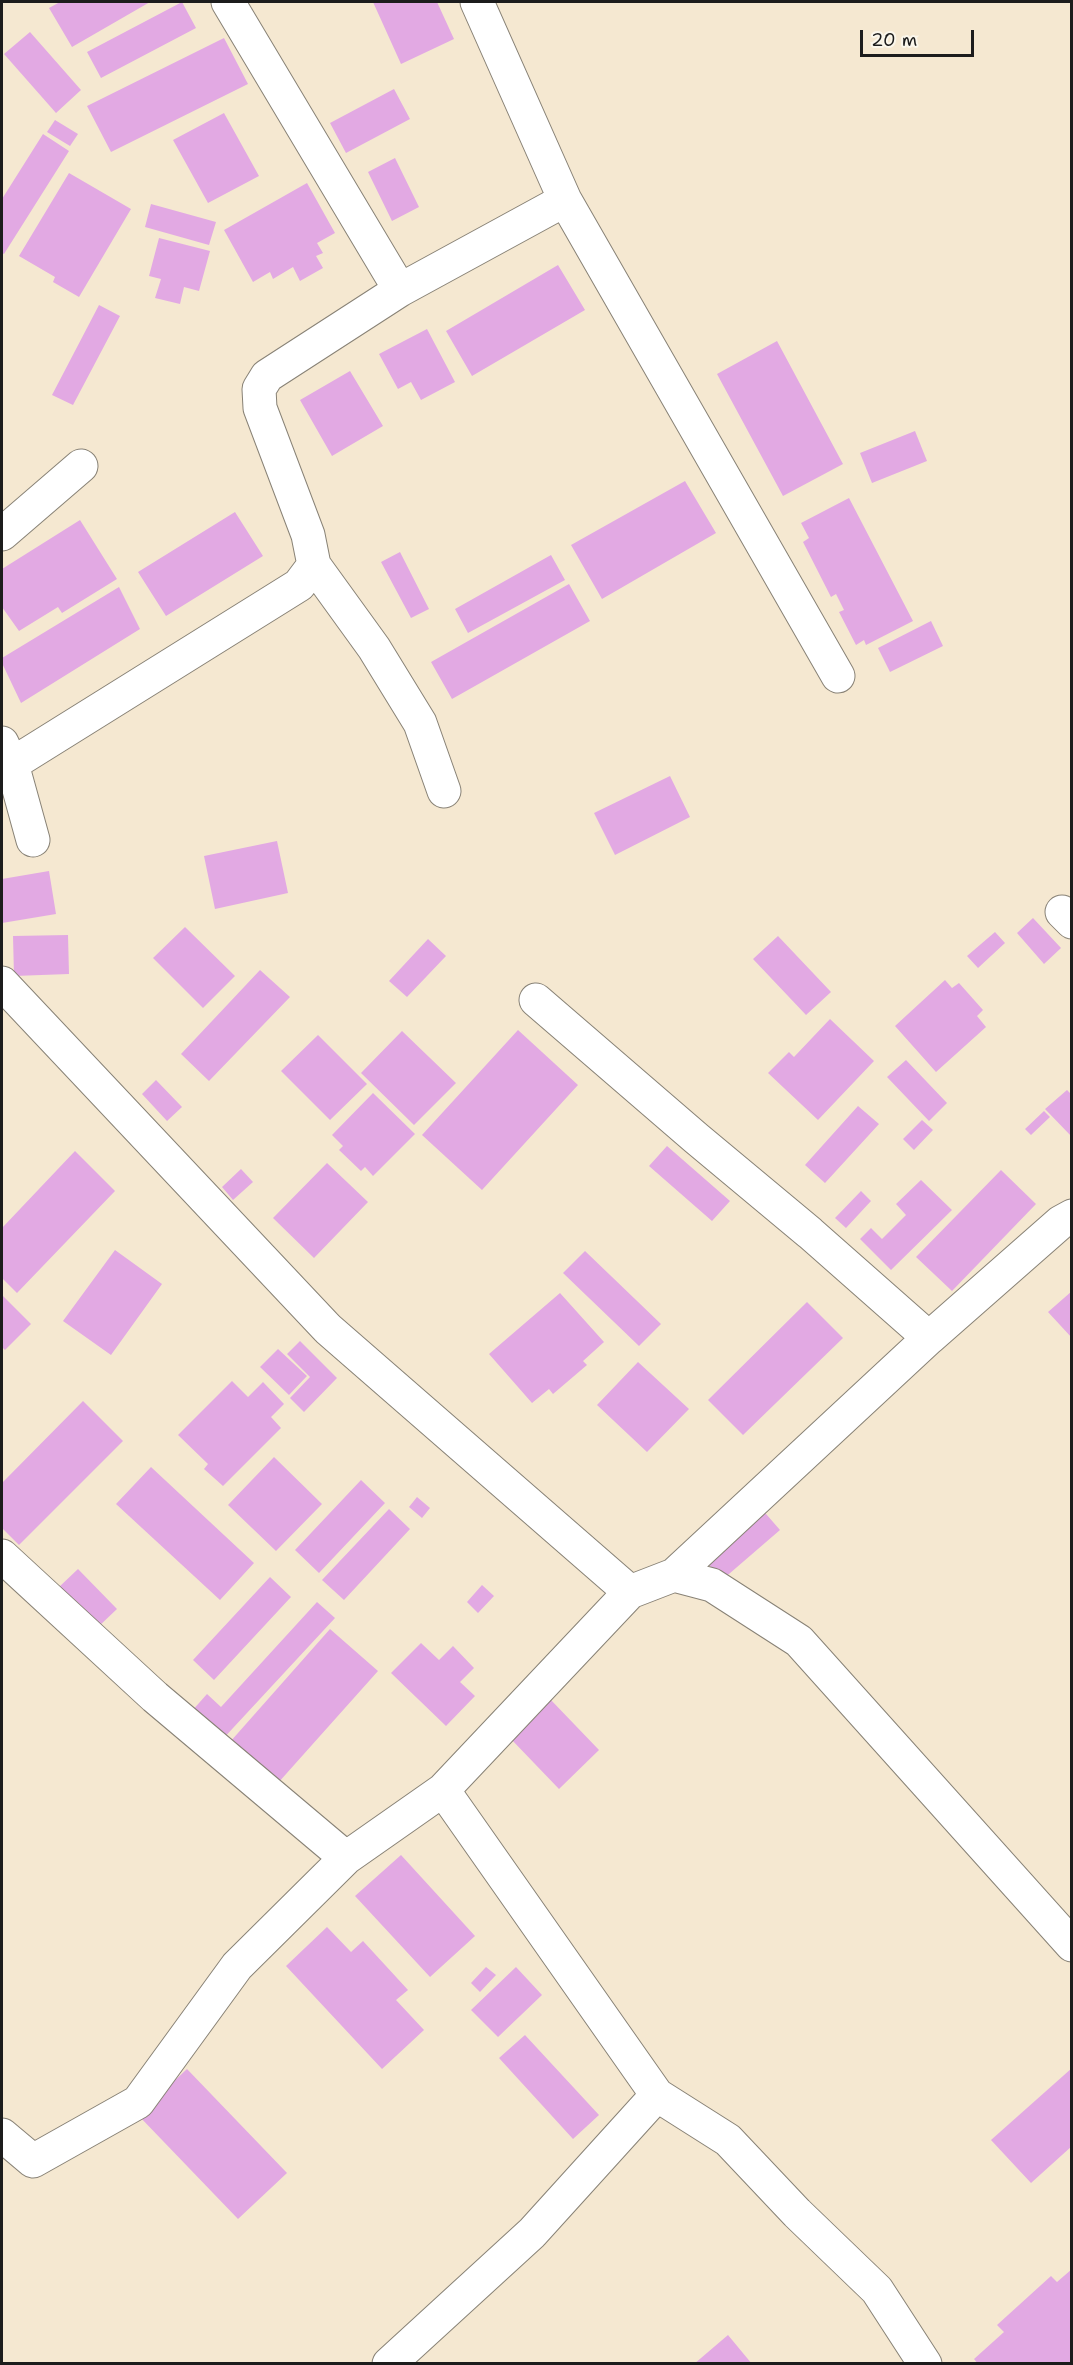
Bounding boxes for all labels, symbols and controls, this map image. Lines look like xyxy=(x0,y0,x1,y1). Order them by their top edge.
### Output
scale bar xyxy=(863,18,977,56)
text: 20 m xyxy=(871,28,917,52)

